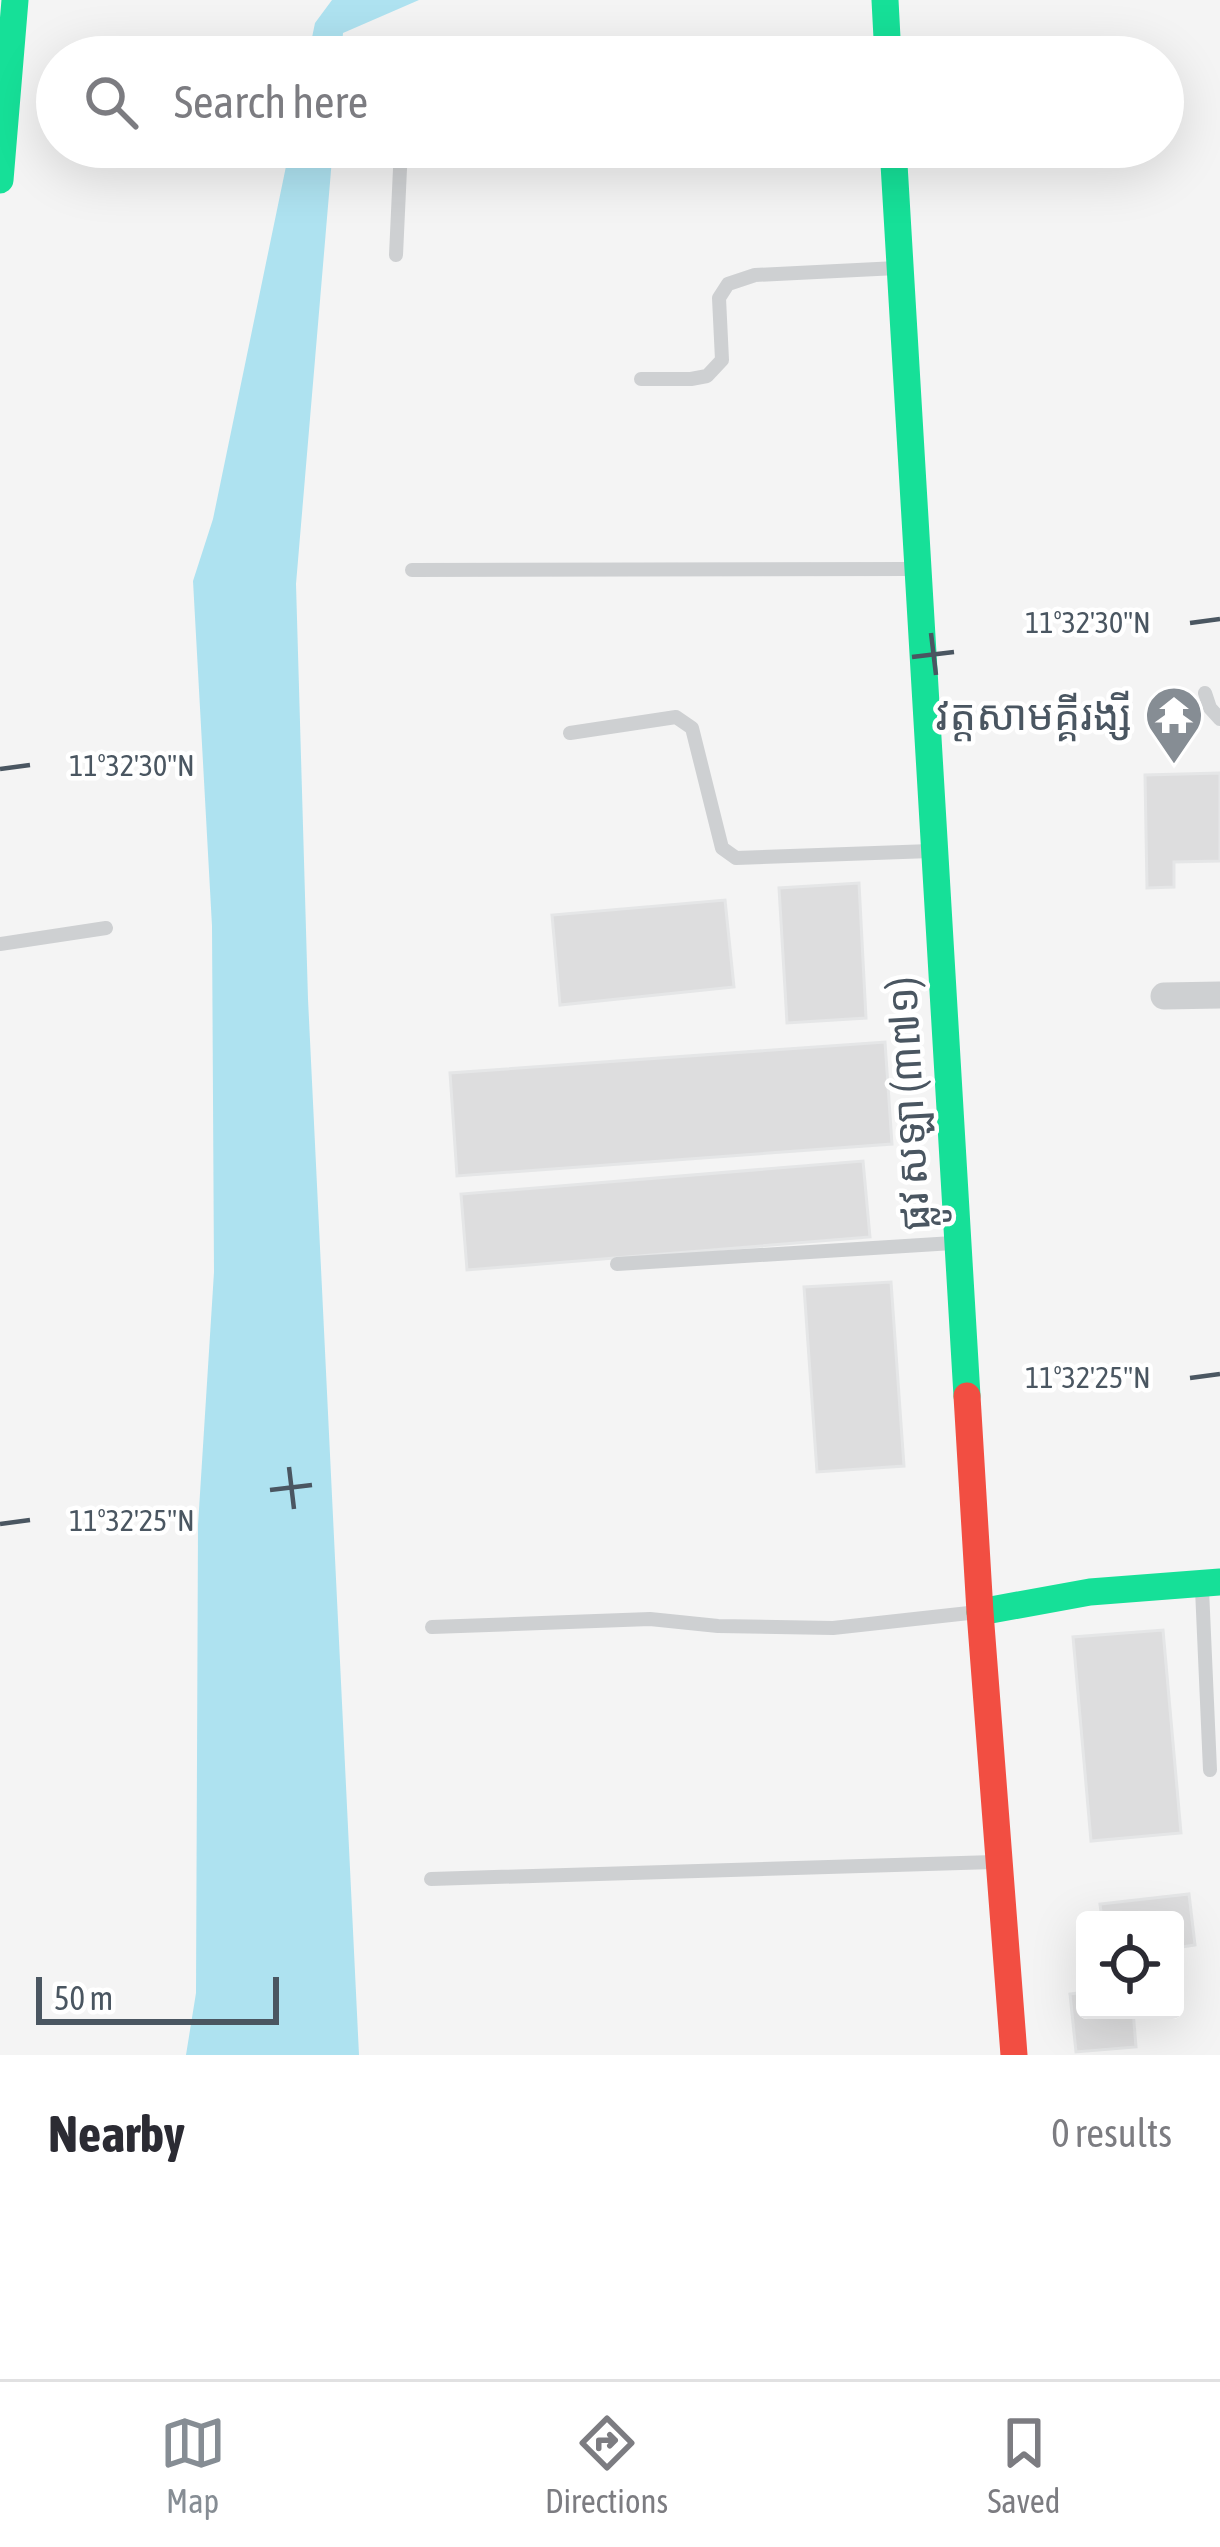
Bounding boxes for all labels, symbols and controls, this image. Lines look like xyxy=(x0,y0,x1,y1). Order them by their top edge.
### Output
search box xyxy=(36,36,1184,168)
icon: search xyxy=(78,69,144,135)
text: Search here xyxy=(174,76,368,128)
text: 11°32'30"N xyxy=(1025,605,1151,639)
temple icon: វត្តសាមគ្គីរង្សី xyxy=(1143,684,1205,766)
place label: វត្តសាមគ្គីរង្សី xyxy=(936,690,1132,742)
text: 11°32'30"N xyxy=(69,748,195,782)
street label: ផ្លូវ សឡា (៣៧១) xyxy=(877,975,952,1232)
text: 11°32'25"N xyxy=(1025,1360,1151,1394)
text: 11°32'25"N xyxy=(69,1503,195,1537)
map controls xyxy=(1076,1911,1184,2019)
button: locate xyxy=(1076,1911,1184,2019)
scale bar xyxy=(36,1971,279,2024)
text: 50 m xyxy=(54,1979,113,2017)
text: Nearby xyxy=(48,2104,185,2163)
text: 0 results xyxy=(1051,2111,1172,2155)
tab: Map xyxy=(160,2410,226,2520)
tab: Directions xyxy=(545,2410,668,2520)
tab: Saved xyxy=(987,2410,1060,2520)

